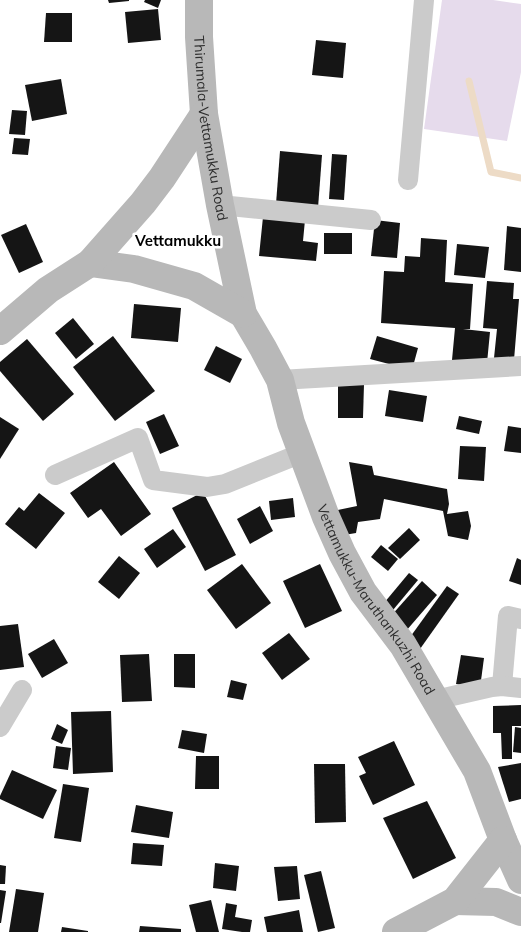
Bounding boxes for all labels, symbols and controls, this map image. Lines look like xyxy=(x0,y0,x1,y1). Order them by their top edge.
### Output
street label: Thirumala-Vettamukku Road xyxy=(190,35,232,222)
district label: Vettamukku xyxy=(134,231,221,250)
street label: Vettamukku-Maruthankuzhi Road xyxy=(313,502,439,698)

